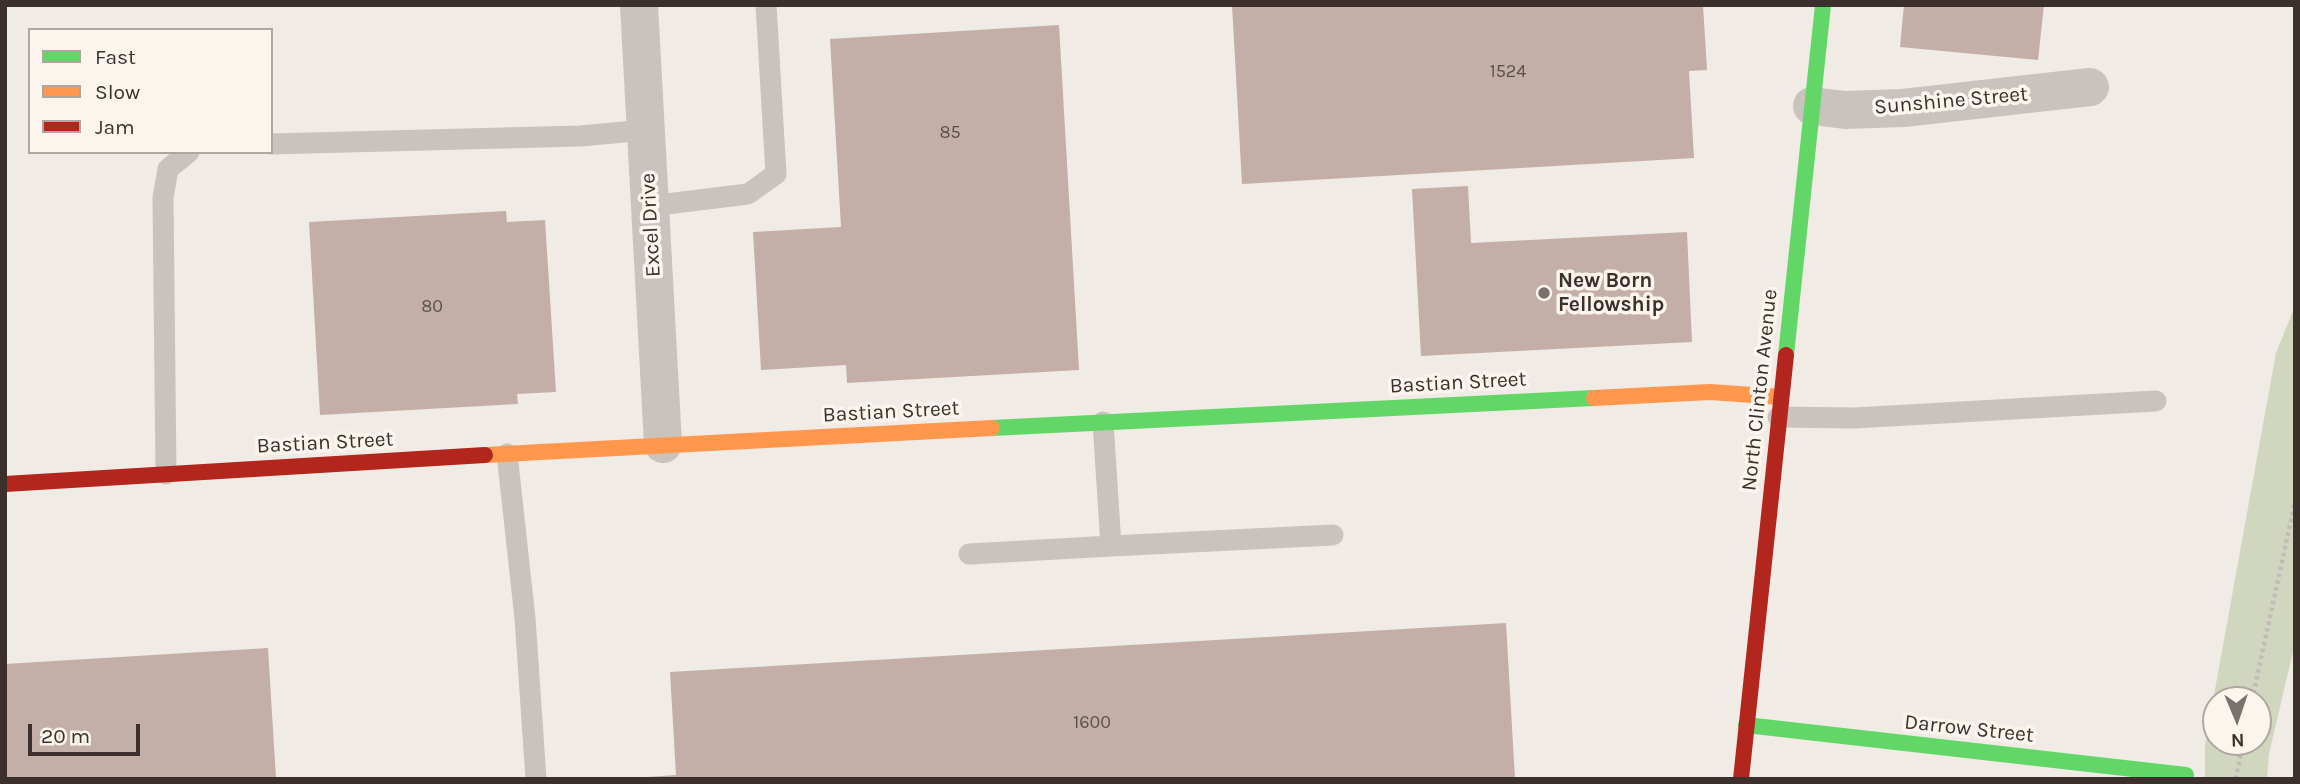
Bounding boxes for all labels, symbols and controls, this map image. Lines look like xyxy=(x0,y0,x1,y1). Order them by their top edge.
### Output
legend xyxy=(28,28,273,154)
text: Fast xyxy=(95,45,136,69)
house number: 1524 xyxy=(1490,61,1526,83)
text: Slow xyxy=(95,80,140,104)
street label: Sunshine Street xyxy=(1873,82,2029,120)
text: Jam xyxy=(95,115,135,139)
house number: 85 xyxy=(939,122,961,144)
street label: Excel Drive xyxy=(636,172,666,278)
place label: New Born Fellowship xyxy=(1558,268,1664,318)
marker: New Born Fellowship xyxy=(1536,285,1552,301)
street label: North Clinton Avenue xyxy=(1737,288,1783,492)
house number: 80 xyxy=(421,296,443,318)
street label: Bastian Street xyxy=(1389,367,1527,399)
street label: Bastian Street xyxy=(822,396,960,428)
street label: Bastian Street xyxy=(256,427,394,459)
north arrow xyxy=(2202,686,2272,756)
scale bar xyxy=(32,710,144,754)
street label: Darrow Street xyxy=(1903,710,2035,748)
house number: 1600 xyxy=(1073,712,1111,734)
text: 20 m xyxy=(41,724,90,748)
text: N xyxy=(2230,729,2245,751)

